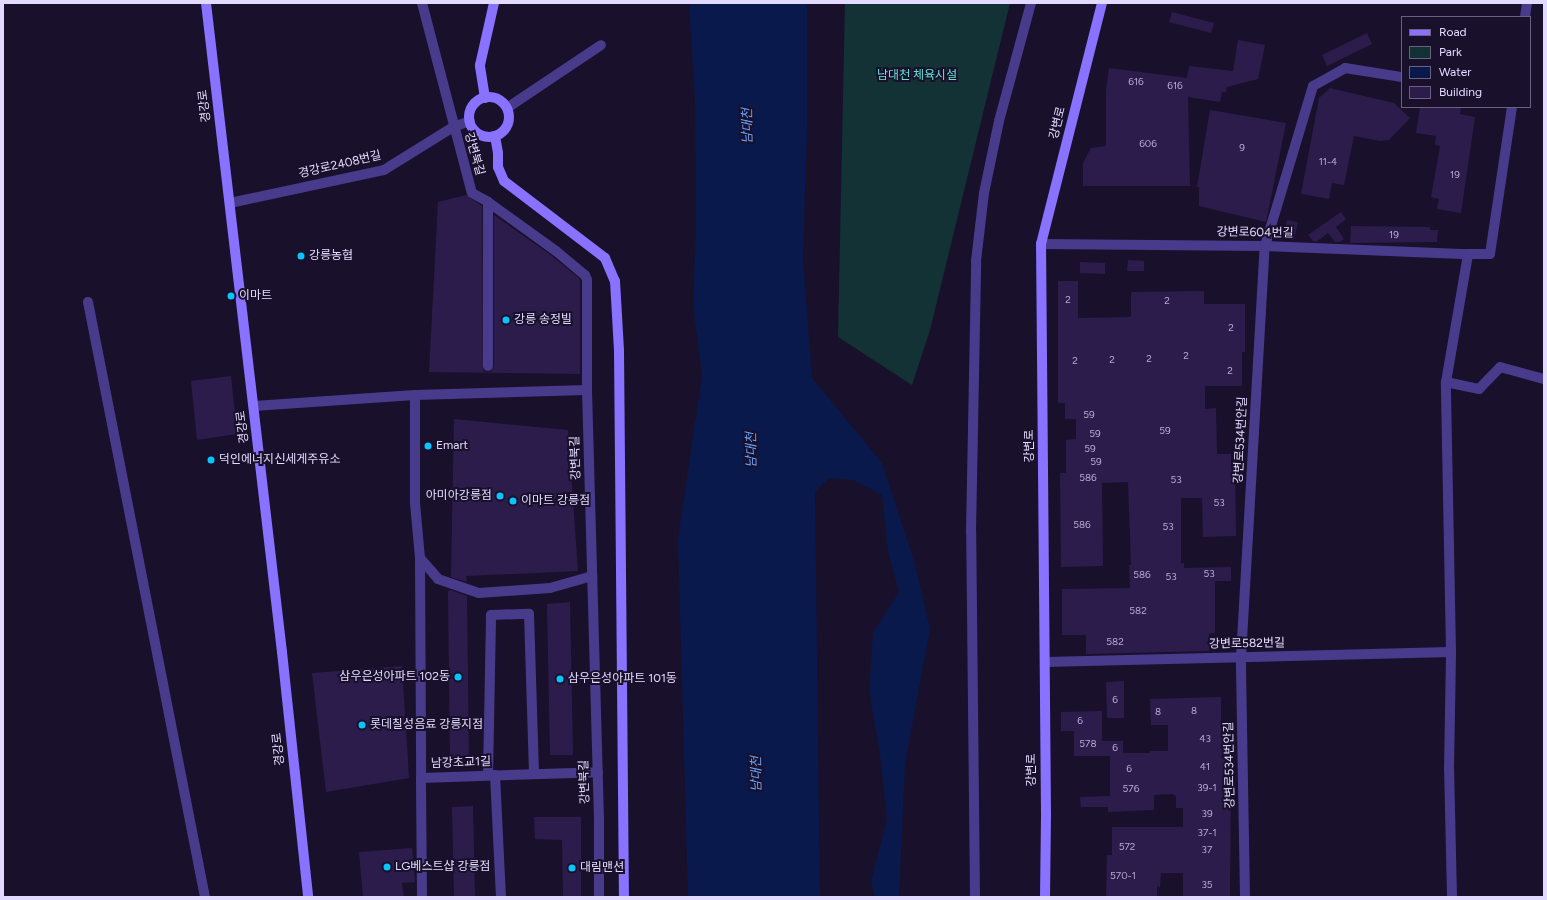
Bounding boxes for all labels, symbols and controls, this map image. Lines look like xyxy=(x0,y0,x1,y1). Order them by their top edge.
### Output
legend xyxy=(1401,16,1531,108)
text: Road xyxy=(1439,25,1467,39)
text: Park xyxy=(1439,45,1462,59)
text: Water xyxy=(1439,65,1471,79)
park label: 남대천 체육시설 xyxy=(877,69,957,83)
house number: 616 xyxy=(1128,76,1144,88)
house number: 616 xyxy=(1167,80,1183,92)
text: Building xyxy=(1439,85,1482,99)
street label: 경강로 xyxy=(196,89,214,123)
street label: 강변로 xyxy=(1047,105,1069,141)
water label: 남대천 xyxy=(740,108,756,144)
street label: 강변북길 xyxy=(461,131,487,177)
house number: 606 xyxy=(1139,138,1157,150)
house number: 9 xyxy=(1239,142,1245,154)
street label: 경강로2408번길 xyxy=(297,148,383,182)
house number: 11-4 xyxy=(1319,156,1337,168)
house number: 19 xyxy=(1450,169,1460,181)
street label: 강변로604번길 xyxy=(1216,225,1294,241)
house number: 19 xyxy=(1389,229,1399,241)
place label: 강릉농협 xyxy=(309,249,353,263)
marker: 강릉농협 xyxy=(296,251,306,261)
place label: 이마트 xyxy=(239,289,272,303)
marker: 이마트 xyxy=(226,291,236,301)
house number: 2 xyxy=(1065,294,1071,306)
house number: 2 xyxy=(1164,295,1170,307)
place label: 강릉 송정빌 xyxy=(514,313,572,327)
marker: 강릉 송정빌 xyxy=(501,315,511,325)
house number: 2 xyxy=(1228,322,1234,334)
house number: 2 xyxy=(1183,350,1189,362)
house number: 2 xyxy=(1146,353,1152,365)
house number: 2 xyxy=(1109,354,1115,366)
house number: 2 xyxy=(1072,355,1078,367)
house number: 2 xyxy=(1227,365,1233,377)
street label: 강변로534번안길 xyxy=(1232,396,1250,484)
house number: 59 xyxy=(1083,409,1095,421)
street label: 경강로 xyxy=(234,410,252,444)
house number: 59 xyxy=(1159,425,1171,437)
house number: 59 xyxy=(1089,428,1101,440)
street label: 강변로 xyxy=(1023,429,1037,463)
water label: 남대천 xyxy=(744,432,760,468)
street label: 강변북길 xyxy=(568,436,584,480)
place label: Emart xyxy=(436,439,468,453)
marker: Emart xyxy=(423,441,433,451)
house number: 59 xyxy=(1084,443,1096,455)
place label: 덕인에너지신세게주유소 xyxy=(219,453,340,467)
marker: 덕인에너지신세게주유소 xyxy=(206,455,216,465)
house number: 59 xyxy=(1090,456,1102,468)
house number: 586 xyxy=(1079,472,1097,484)
house number: 53 xyxy=(1170,474,1182,486)
place label: 아미아강릉점 xyxy=(426,489,492,503)
marker: 아미아강릉점 xyxy=(495,491,505,501)
place label: 이마트 강릉점 xyxy=(521,494,590,508)
marker: 이마트 강릉점 xyxy=(508,496,518,506)
house number: 53 xyxy=(1213,497,1225,509)
house number: 586 xyxy=(1073,519,1091,531)
house number: 53 xyxy=(1162,521,1174,533)
house number: 53 xyxy=(1203,568,1215,580)
house number: 586 xyxy=(1133,569,1151,581)
house number: 53 xyxy=(1165,571,1177,583)
house number: 582 xyxy=(1129,605,1147,617)
house number: 582 xyxy=(1106,636,1124,648)
street label: 강변로582번길 xyxy=(1209,636,1285,652)
place label: 삼우은성아파트 102동 xyxy=(339,670,450,684)
marker: 삼우은성아파트 102동 xyxy=(453,672,463,682)
place label: 삼우은성아파트 101동 xyxy=(568,672,677,686)
marker: 삼우은성아파트 101동 xyxy=(555,674,565,684)
house number: 6 xyxy=(1112,694,1118,706)
house number: 8 xyxy=(1191,705,1197,717)
house number: 8 xyxy=(1155,706,1161,718)
house number: 6 xyxy=(1077,715,1083,727)
place label: 롯데칠성음료 강릉지점 xyxy=(370,718,483,732)
marker: 롯데칠성음료 강릉지점 xyxy=(357,720,367,730)
street label: 강변로534번안길 xyxy=(1222,721,1238,809)
street label: 경강로 xyxy=(270,732,288,766)
house number: 43 xyxy=(1199,733,1211,745)
house number: 578 xyxy=(1079,738,1097,750)
house number: 6 xyxy=(1112,742,1118,754)
street label: 강변로 xyxy=(1025,753,1039,787)
street label: 남강초교1길 xyxy=(431,755,491,771)
water label: 남대천 xyxy=(749,756,765,792)
street label: 강변북길 xyxy=(577,760,593,804)
house number: 41 xyxy=(1200,761,1210,773)
house number: 6 xyxy=(1126,763,1132,775)
house number: 39-1 xyxy=(1197,782,1217,794)
house number: 576 xyxy=(1123,783,1139,795)
house number: 39 xyxy=(1201,808,1213,820)
house number: 37-1 xyxy=(1197,827,1217,839)
house number: 572 xyxy=(1119,841,1135,853)
house number: 37 xyxy=(1202,844,1212,856)
place label: LG베스트샵 강릉점 xyxy=(395,860,491,874)
place label: 대림맨션 xyxy=(580,861,624,875)
marker: LG베스트샵 강릉점 xyxy=(382,862,392,872)
marker: 대림맨션 xyxy=(567,863,577,873)
house number: 570-1 xyxy=(1110,870,1136,882)
house number: 35 xyxy=(1201,879,1213,891)

